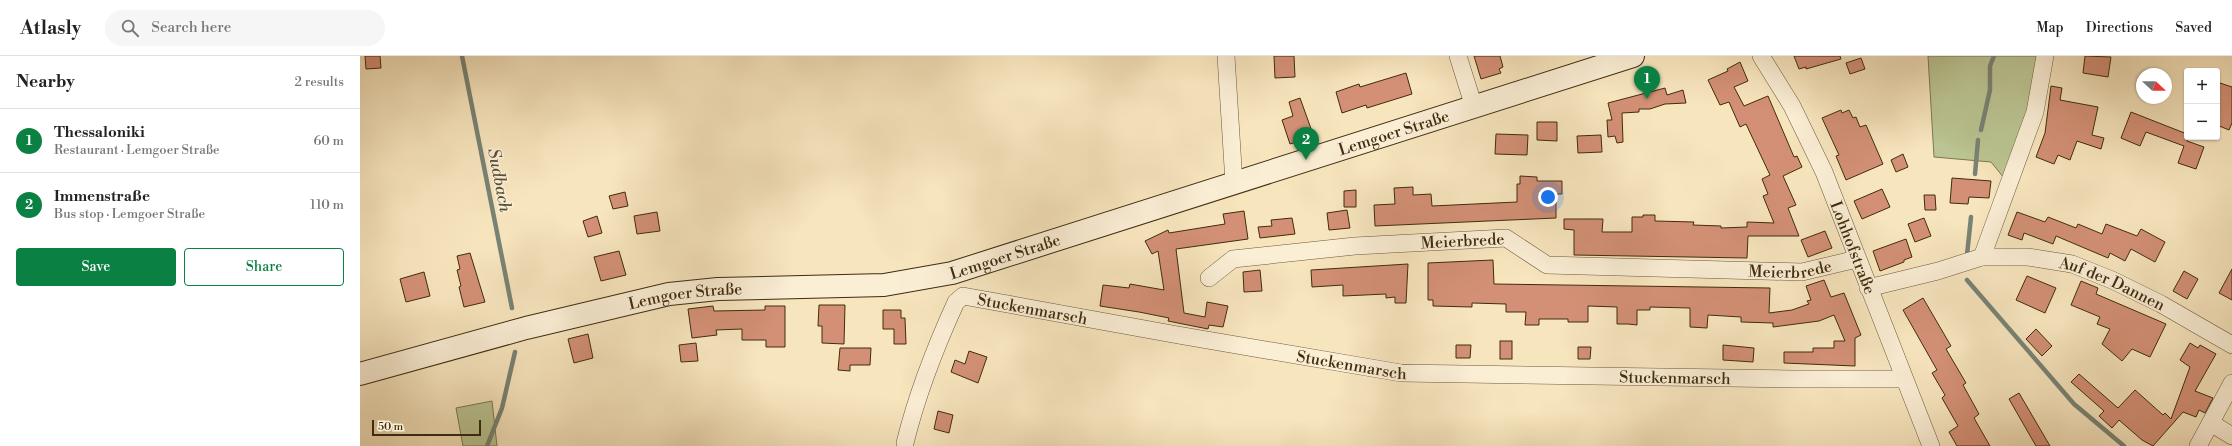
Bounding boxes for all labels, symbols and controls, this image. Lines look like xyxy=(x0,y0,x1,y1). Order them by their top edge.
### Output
search box xyxy=(105,10,385,46)
text: Atlasly xyxy=(20,16,81,40)
icon: search xyxy=(119,17,141,39)
text: Search here xyxy=(151,18,231,37)
text: Map xyxy=(2036,19,2064,37)
text: Directions xyxy=(2086,19,2153,37)
text: Saved xyxy=(2175,19,2212,37)
pin: 1 xyxy=(1634,66,1660,99)
north arrow xyxy=(2136,68,2172,104)
map controls xyxy=(2184,68,2220,140)
button: + xyxy=(2184,68,2220,104)
text: Nearby xyxy=(16,71,75,93)
text: 2 results xyxy=(295,74,344,90)
button: − xyxy=(2184,104,2220,140)
street label: Lemgoer Straße xyxy=(1336,106,1452,160)
text: Thessaloniki xyxy=(54,123,145,142)
pin: 2 xyxy=(1293,127,1319,160)
text: 1 xyxy=(26,133,32,149)
text: 60 m xyxy=(313,133,344,149)
text: Restaurant · Lemgoer Straße xyxy=(54,142,220,158)
water label: Sudbach xyxy=(482,146,516,214)
text: Immenstraße xyxy=(54,187,150,206)
your location xyxy=(1538,187,1558,207)
text: 2 xyxy=(25,197,33,213)
text: 110 m xyxy=(310,197,344,213)
street label: Lohhofstraße xyxy=(1825,198,1880,297)
text: Bus stop · Lemgoer Straße xyxy=(54,206,205,222)
street label: Meierbrede xyxy=(1420,229,1505,253)
street label: Lemgoer Straße xyxy=(947,230,1063,284)
button: Save xyxy=(16,248,176,286)
button: Share xyxy=(184,248,344,286)
street label: Auf der Dannen xyxy=(2057,253,2168,316)
street label: Meierbrede xyxy=(1748,256,1834,283)
street label: Lemgoer Straße xyxy=(626,279,742,314)
street label: Stuckenmarsch xyxy=(976,290,1089,329)
street label: Stuckenmarsch xyxy=(1295,346,1407,384)
street label: Stuckenmarsch xyxy=(1619,367,1731,389)
scale bar xyxy=(372,418,481,437)
text: 50 m xyxy=(378,420,403,434)

